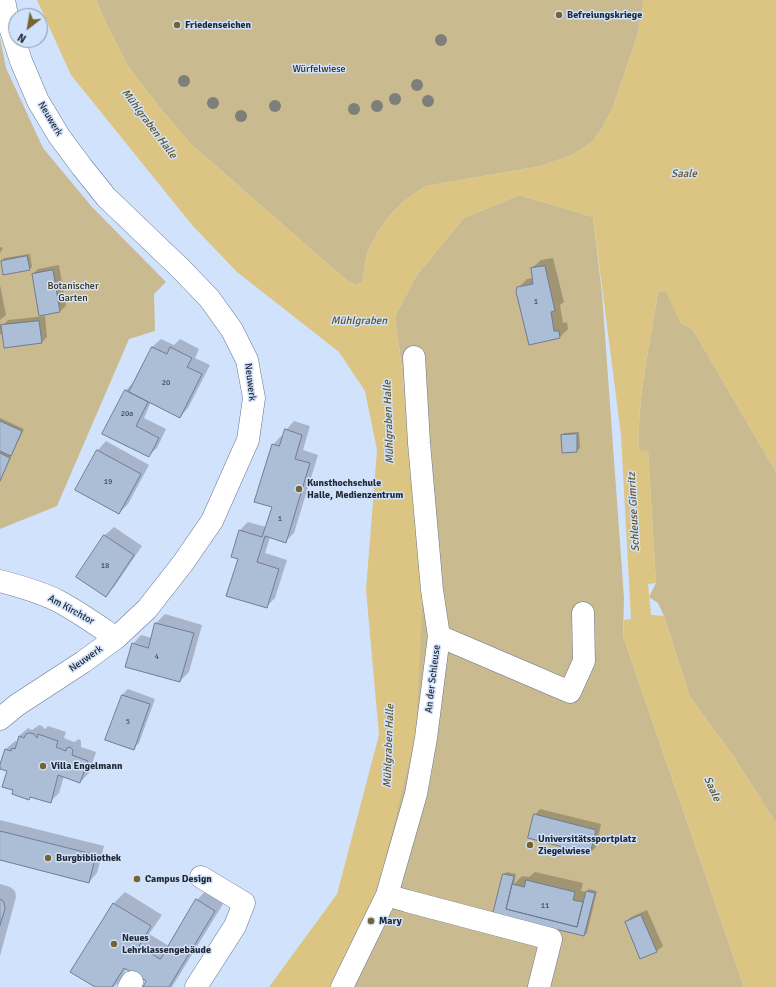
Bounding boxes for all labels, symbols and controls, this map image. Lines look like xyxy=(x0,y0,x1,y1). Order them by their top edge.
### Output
north arrow xyxy=(8,8,48,48)
place label: Befreiungskriege xyxy=(567,9,642,21)
marker: Befreiungskriege xyxy=(554,10,564,20)
place label: Friedenseichen xyxy=(185,19,251,31)
marker: Friedenseichen xyxy=(172,20,182,30)
text: N xyxy=(15,30,29,45)
park label: Würfelwiese xyxy=(292,63,346,75)
water label: Mühlgraben Halle xyxy=(118,87,180,161)
street label: Neuwerk xyxy=(35,100,65,138)
water label: Saale xyxy=(671,167,697,181)
park label: Botanischer Garten xyxy=(47,280,99,304)
house number: 1 xyxy=(534,297,538,307)
water label: Mühlgraben xyxy=(331,314,387,328)
street label: Neuwerk xyxy=(242,362,258,402)
house number: 20 xyxy=(162,378,170,388)
water label: Mühlgraben Halle xyxy=(381,380,397,464)
house number: 20a xyxy=(121,409,133,419)
water label: Schleuse Gimritz xyxy=(625,472,643,552)
house number: 19 xyxy=(104,477,112,487)
place label: Kunsthochschule Halle, Medienzentrum xyxy=(307,477,403,500)
marker: Kunsthochschule Halle, Medienzentrum xyxy=(294,484,304,494)
house number: 1 xyxy=(278,514,282,524)
house number: 18 xyxy=(101,561,109,571)
street label: Am Kirchtor xyxy=(46,592,96,628)
street label: Neuwerk xyxy=(67,643,105,675)
street label: An der Schleuse xyxy=(423,644,443,714)
house number: 4 xyxy=(155,652,159,662)
water label: Mühlgraben Halle xyxy=(381,704,397,788)
house number: 5 xyxy=(126,717,130,727)
place label: Villa Engelmann xyxy=(51,760,122,772)
marker: Villa Engelmann xyxy=(38,761,48,771)
water label: Saale xyxy=(701,774,723,804)
place label: Universitätssportplatz Ziegelwiese xyxy=(538,833,636,856)
marker: Universitätssportplatz Ziegelwiese xyxy=(525,840,535,850)
place label: Burgbibliothek xyxy=(56,852,121,864)
marker: Burgbibliothek xyxy=(43,853,53,863)
place label: Campus Design xyxy=(145,873,212,885)
marker: Campus Design xyxy=(132,874,142,884)
house number: 11 xyxy=(541,901,549,911)
place label: Mary xyxy=(379,915,402,927)
marker: Mary xyxy=(366,916,376,926)
place label: Neues Lehrklassengebäude xyxy=(122,932,211,956)
marker: Neues Lehrklassengebäude xyxy=(109,939,119,949)

